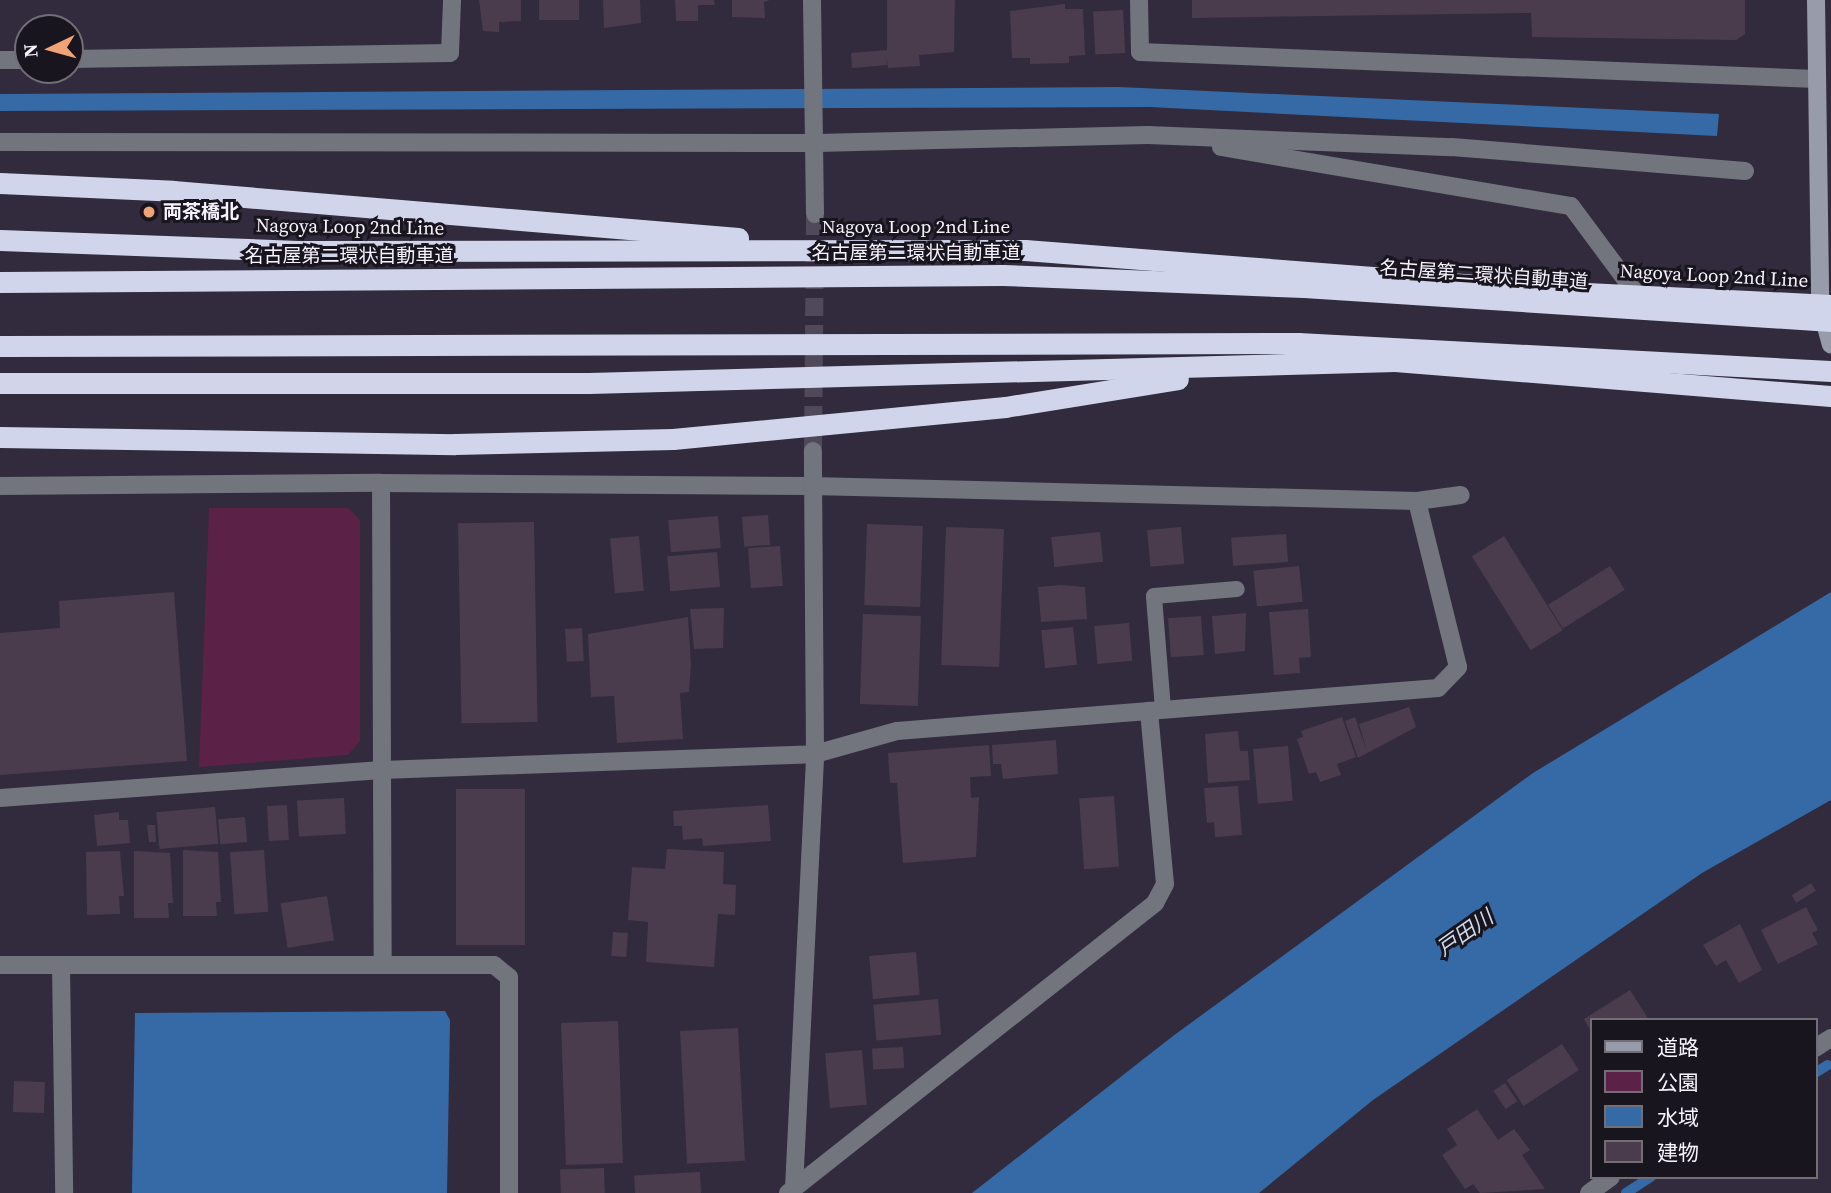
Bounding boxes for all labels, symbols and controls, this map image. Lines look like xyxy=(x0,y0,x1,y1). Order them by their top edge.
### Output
north arrow xyxy=(14,14,84,84)
text: N xyxy=(17,43,44,59)
place label: 両茶橋北 xyxy=(163,201,239,223)
marker: 両茶橋北 xyxy=(141,204,157,220)
street label: Nagoya Loop 2nd Line xyxy=(256,214,444,240)
street label: Nagoya Loop 2nd Line xyxy=(822,216,1010,238)
street label: 名古屋第二環状自動車道 xyxy=(812,242,1020,264)
street label: 名古屋第二環状自動車道 xyxy=(245,245,453,267)
street label: 名古屋第二環状自動車道 xyxy=(1379,256,1589,294)
street label: Nagoya Loop 2nd Line xyxy=(1619,260,1809,292)
water label: 戸田川 xyxy=(1432,905,1498,961)
legend xyxy=(1590,1018,1817,1179)
text: 道路 xyxy=(1657,1033,1699,1062)
text: 公園 xyxy=(1657,1068,1699,1097)
text: 水域 xyxy=(1657,1103,1699,1132)
text: 建物 xyxy=(1657,1138,1699,1167)

